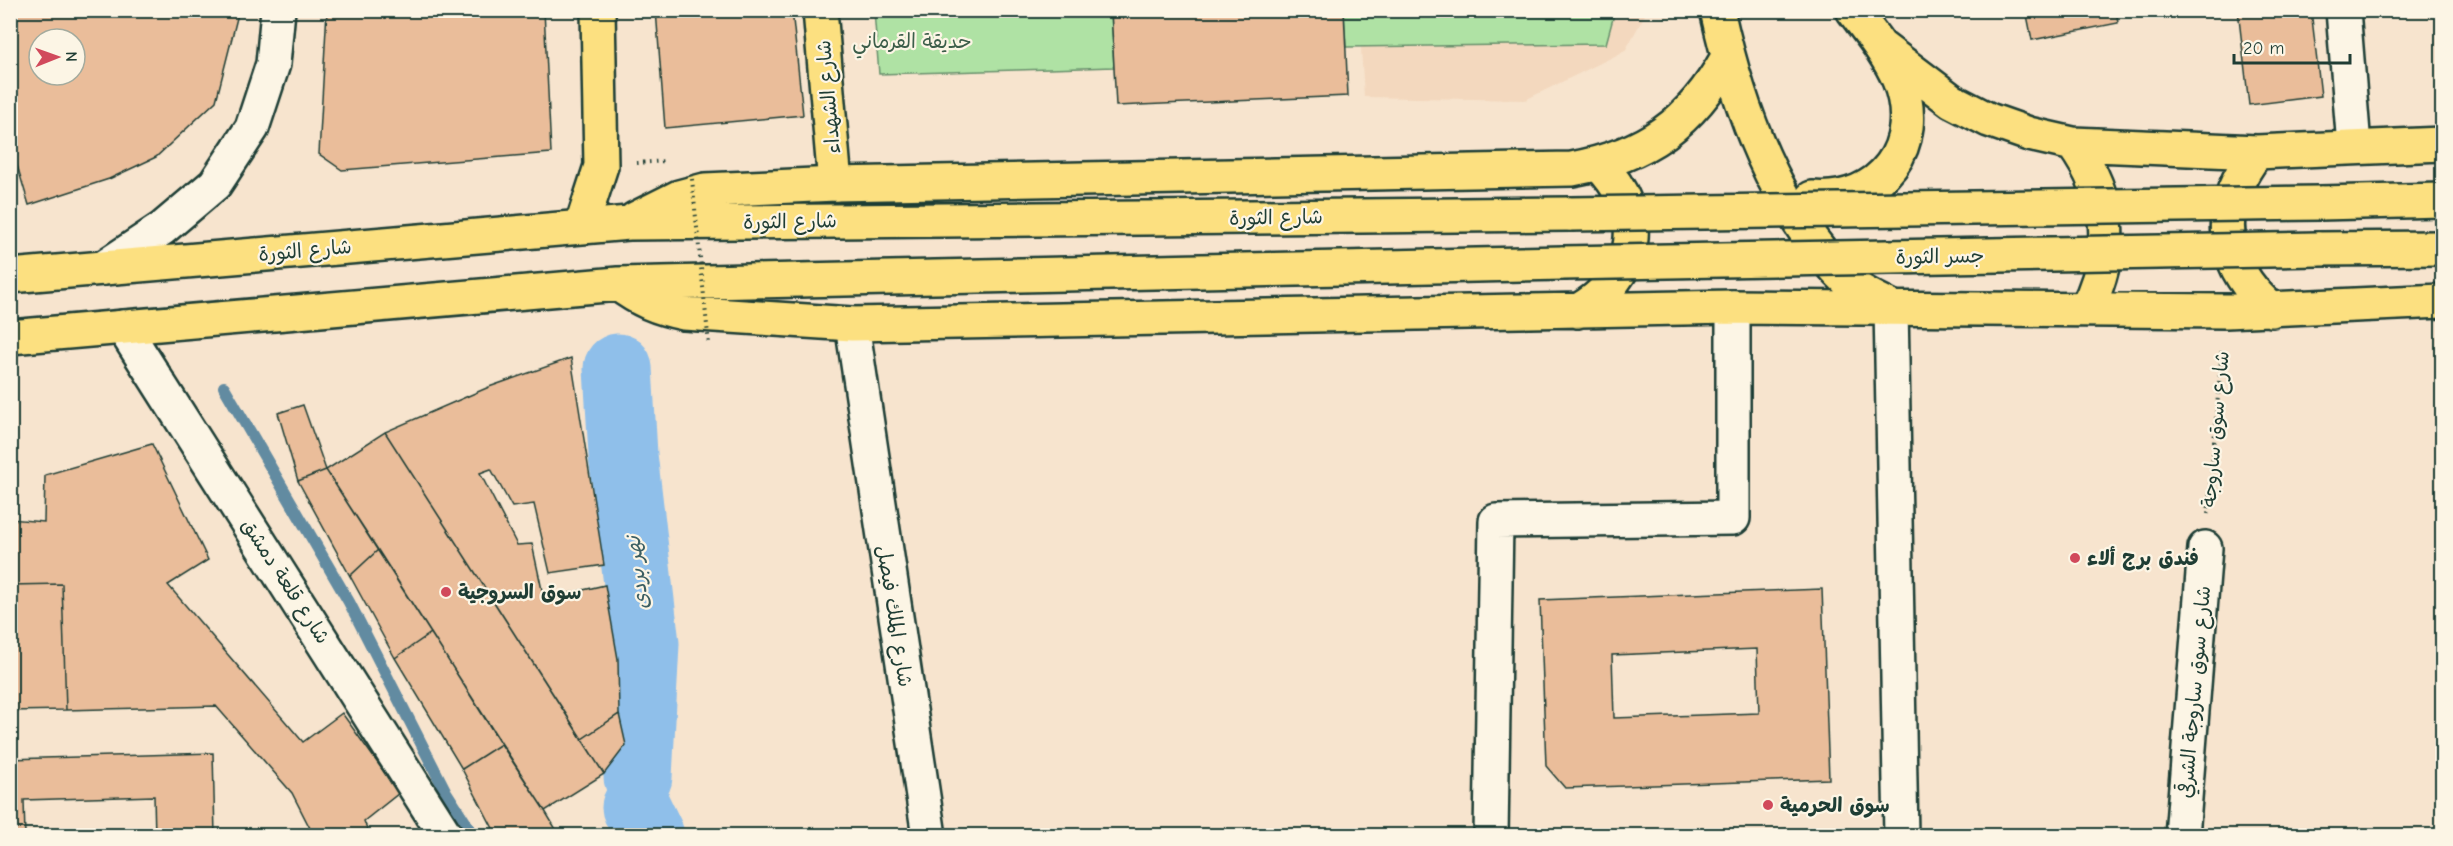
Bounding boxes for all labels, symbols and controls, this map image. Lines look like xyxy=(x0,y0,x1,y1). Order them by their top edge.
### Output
north arrow xyxy=(27,27,87,87)
scale bar xyxy=(2234,27,2350,65)
park label: حديقة القرماني xyxy=(852,30,972,59)
text: 20 m xyxy=(2243,38,2284,59)
street label: شارع الشهداء xyxy=(812,39,847,155)
text: N xyxy=(62,51,80,62)
street label: شارع الثورة xyxy=(1229,205,1323,232)
street label: شارع الثورة xyxy=(743,209,837,236)
street label: شارع الثورة xyxy=(257,235,353,268)
street label: جسر الثورة xyxy=(1895,244,1985,270)
street label: شارع سوق ساروجة xyxy=(2197,350,2236,508)
street label: شارع قلعة دمشق xyxy=(235,515,334,649)
water label: نهر بردى xyxy=(620,533,654,611)
street label: شارع الملك فيصل xyxy=(870,544,917,689)
place label: فندق برج ألاء xyxy=(2087,546,2199,571)
marker: فندق برج ألاء xyxy=(2068,551,2082,565)
place label: سوق السروجية xyxy=(458,581,581,605)
marker: سوق السروجية xyxy=(439,585,453,599)
street label: شارع سوق ساروجة الشرقي xyxy=(2172,585,2217,799)
place label: سوق الحرمية xyxy=(1780,794,1890,818)
marker: سوق الحرمية xyxy=(1761,798,1775,812)

